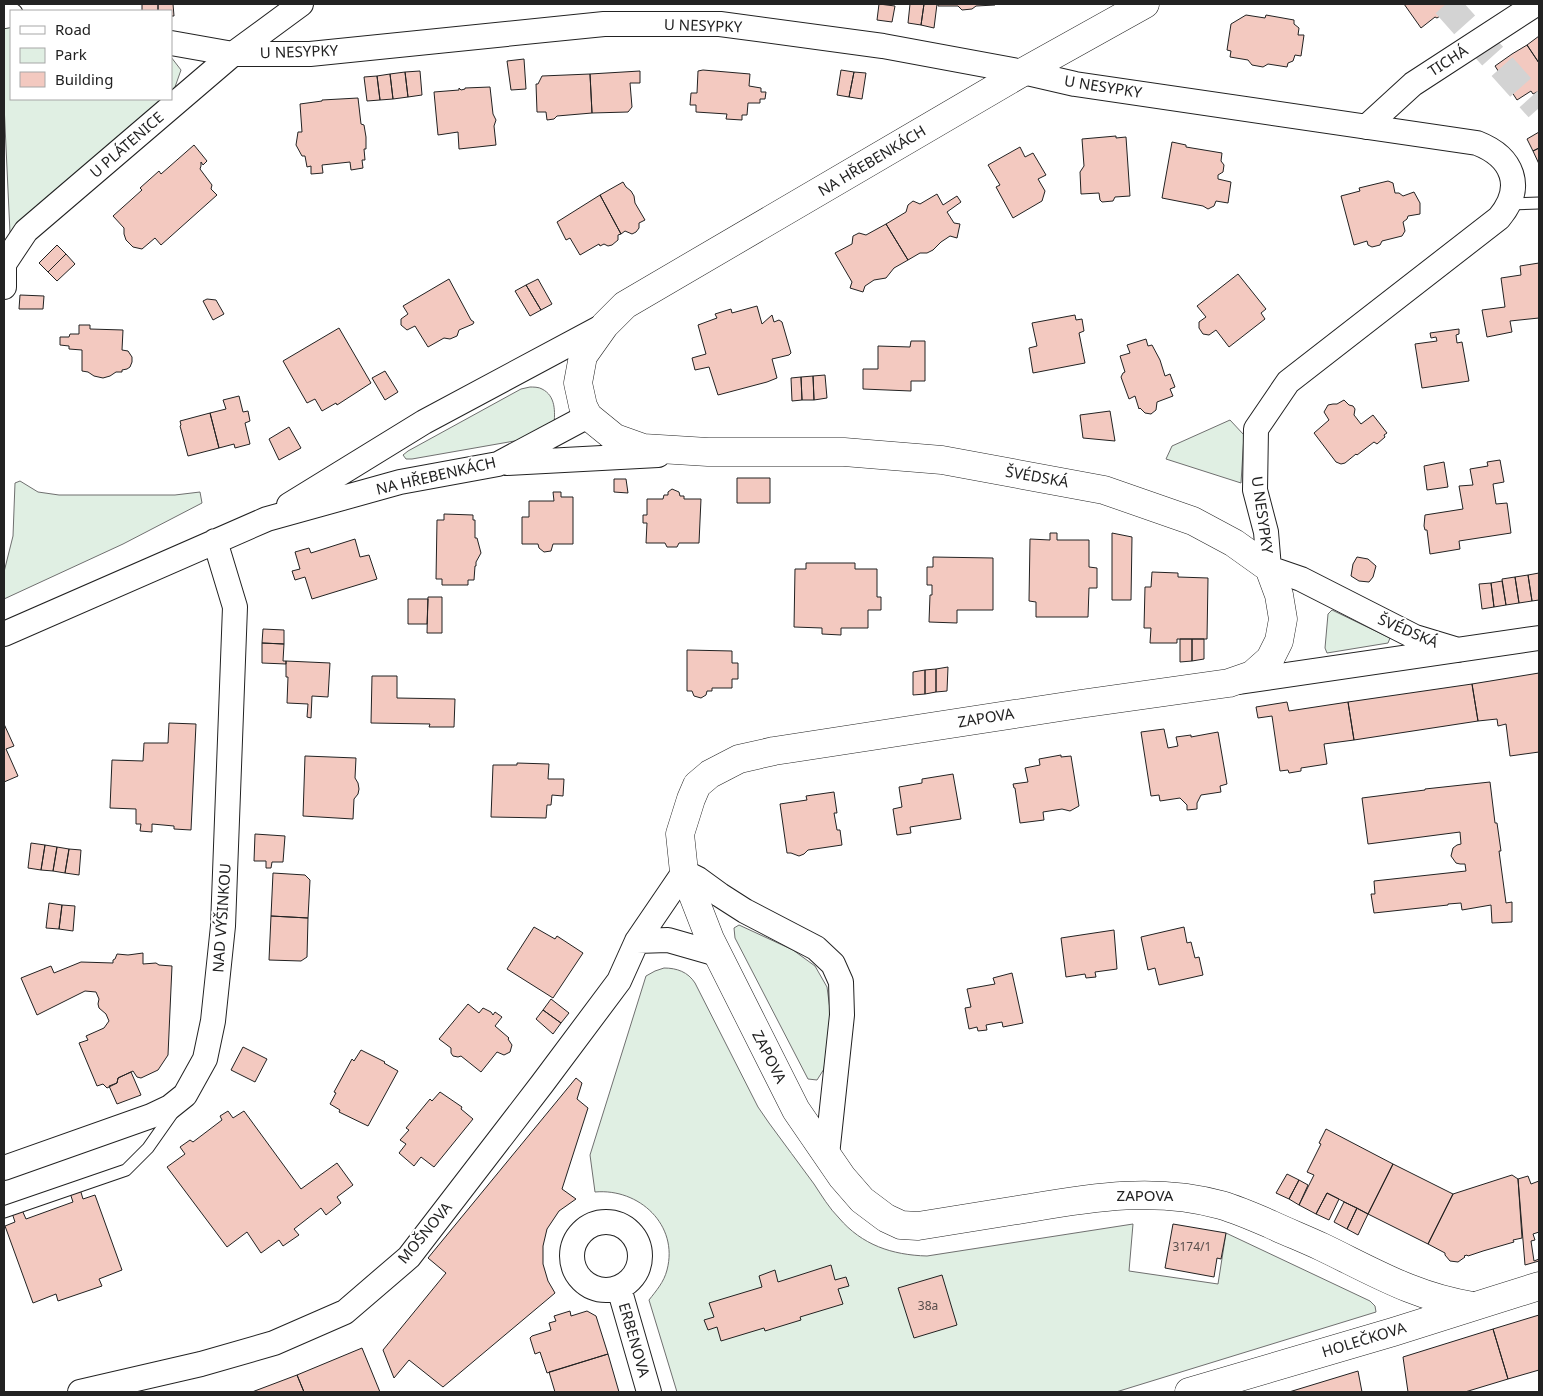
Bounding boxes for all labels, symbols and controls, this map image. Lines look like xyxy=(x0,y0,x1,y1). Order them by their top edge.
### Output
legend xyxy=(10,10,172,100)
street label: U NESYPKY xyxy=(664,14,743,36)
text: Road xyxy=(55,19,91,39)
street label: U NESYPKY xyxy=(260,40,339,62)
street label: TICHÁ xyxy=(1424,40,1472,80)
text: Park xyxy=(55,44,87,64)
text: Building xyxy=(55,69,113,89)
street label: U NESYPKY xyxy=(1063,70,1144,102)
street label: U PLÁTENICE xyxy=(85,107,167,182)
street label: NA HŘEBENKÁCH xyxy=(814,120,929,200)
street label: NA HŘEBENKÁCH xyxy=(374,452,498,499)
street label: ŠVÉDSKÁ xyxy=(1004,461,1071,491)
street label: U NESYPKY xyxy=(1248,475,1278,555)
street label: ŠVÉDSKÁ xyxy=(1375,608,1442,652)
street label: ZAPOVA xyxy=(956,703,1016,731)
street label: NAD VÝŠINKOU xyxy=(207,863,235,973)
street label: ZAPOVA xyxy=(748,1027,792,1087)
street label: ZAPOVA xyxy=(1117,1185,1174,1205)
street label: MOŠNOVA xyxy=(393,1197,456,1267)
house number: 3174/1 xyxy=(1173,1238,1211,1255)
house number: 38a xyxy=(918,1297,938,1314)
street label: ERBENOVA xyxy=(615,1300,655,1380)
street label: HOLEČKOVA xyxy=(1319,1317,1409,1361)

